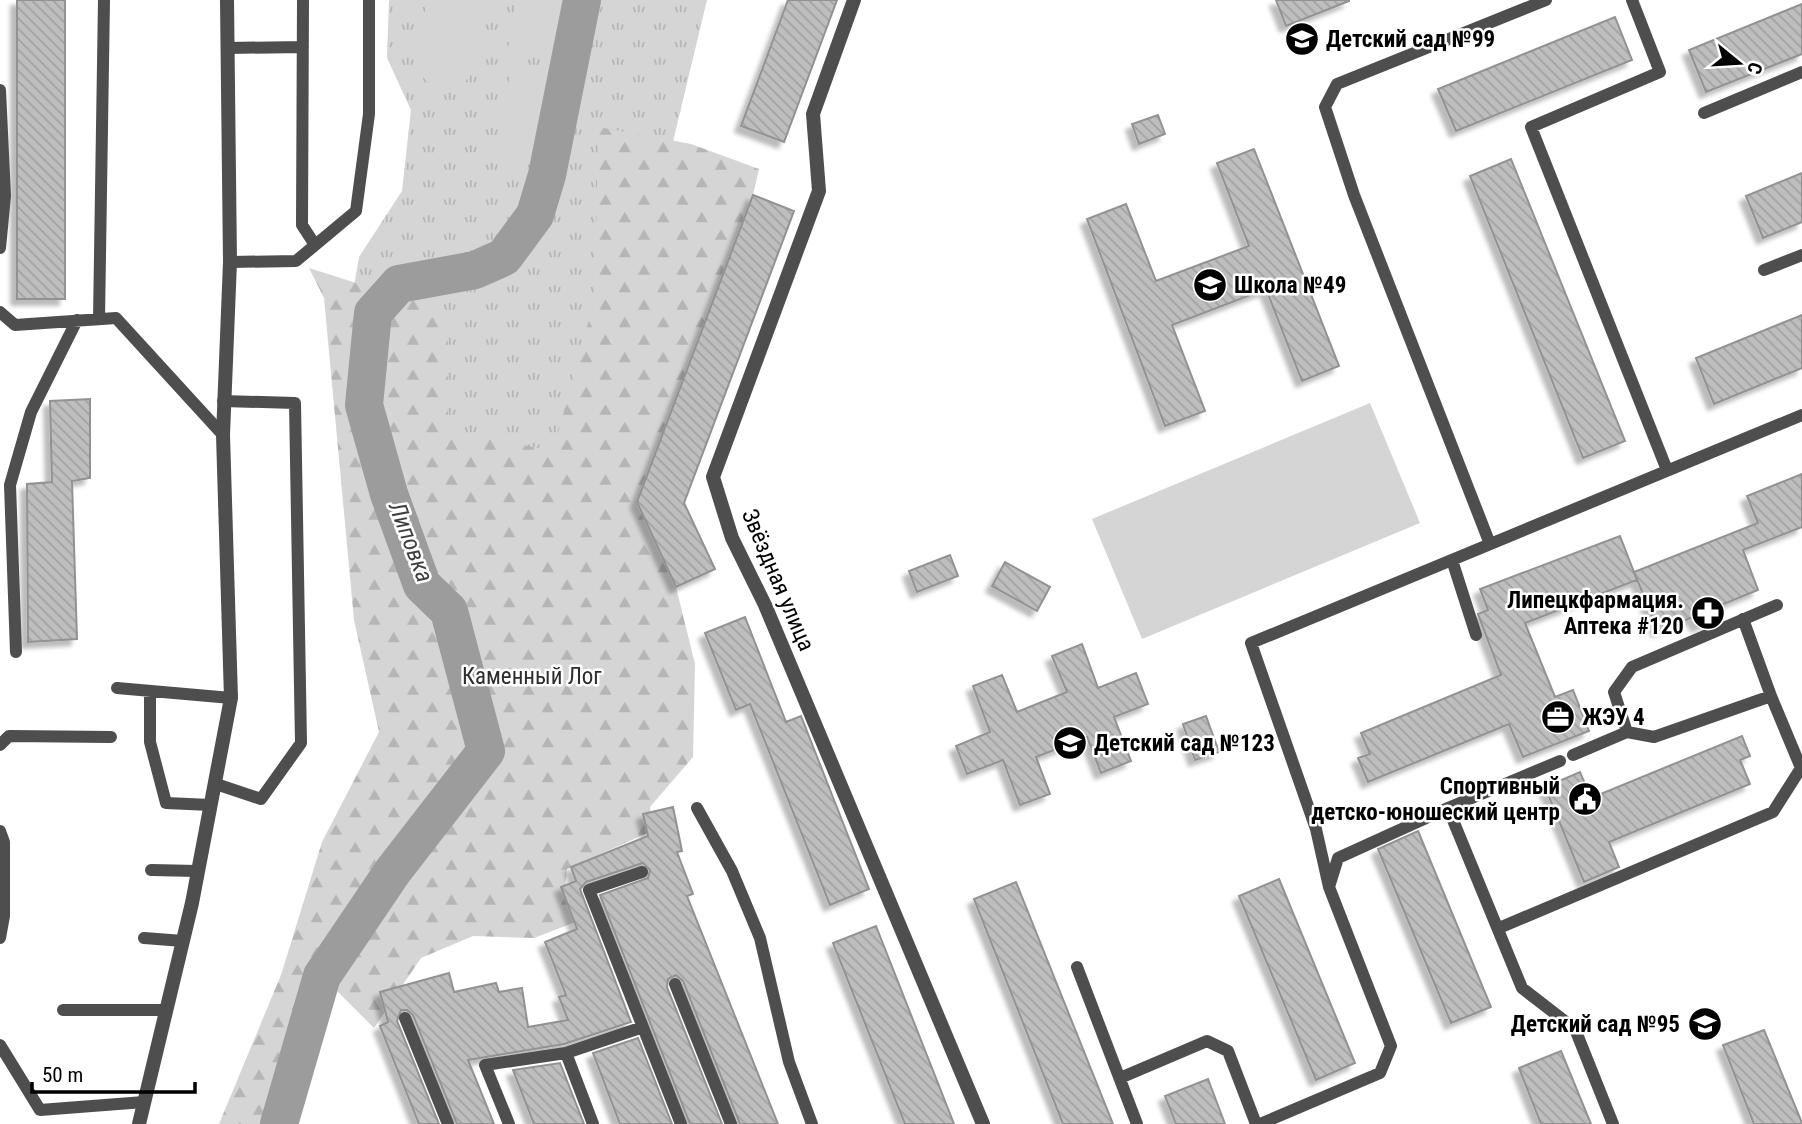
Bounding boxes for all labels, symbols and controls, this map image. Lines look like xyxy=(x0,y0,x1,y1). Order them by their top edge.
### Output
school or university icon: Детский сад №99 xyxy=(1283,20,1321,58)
place label: Детский сад №99 xyxy=(1326,26,1495,53)
north arrow xyxy=(1704,28,1774,98)
text: С xyxy=(1742,59,1767,77)
school or university icon: Школа №49 xyxy=(1191,266,1229,304)
place label: Школа №49 xyxy=(1234,272,1346,299)
water label: Липовка xyxy=(383,497,439,586)
street label: Звёздная улица xyxy=(736,505,820,655)
place label: Липецкфармация. Аптека #120 xyxy=(1507,587,1684,640)
pharmacy icon: Липецкфармация. Аптека #120 xyxy=(1689,594,1727,632)
park label: Каменный Лог xyxy=(462,663,602,690)
office icon: ЖЭУ 4 xyxy=(1539,698,1577,736)
place label: ЖЭУ 4 xyxy=(1582,704,1645,731)
school or university icon: Детский сад №123 xyxy=(1051,724,1089,762)
place label: Детский сад №123 xyxy=(1094,730,1275,757)
place label: Спортивный детско-юношеский центр xyxy=(1311,773,1560,826)
public building icon: Спортивный детско-юношеский центр xyxy=(1566,780,1604,818)
school or university icon: Детский сад №95 xyxy=(1686,1005,1724,1043)
place label: Детский сад №95 xyxy=(1511,1011,1680,1038)
scale bar xyxy=(32,1050,194,1094)
text: 50 m xyxy=(42,1063,83,1087)

